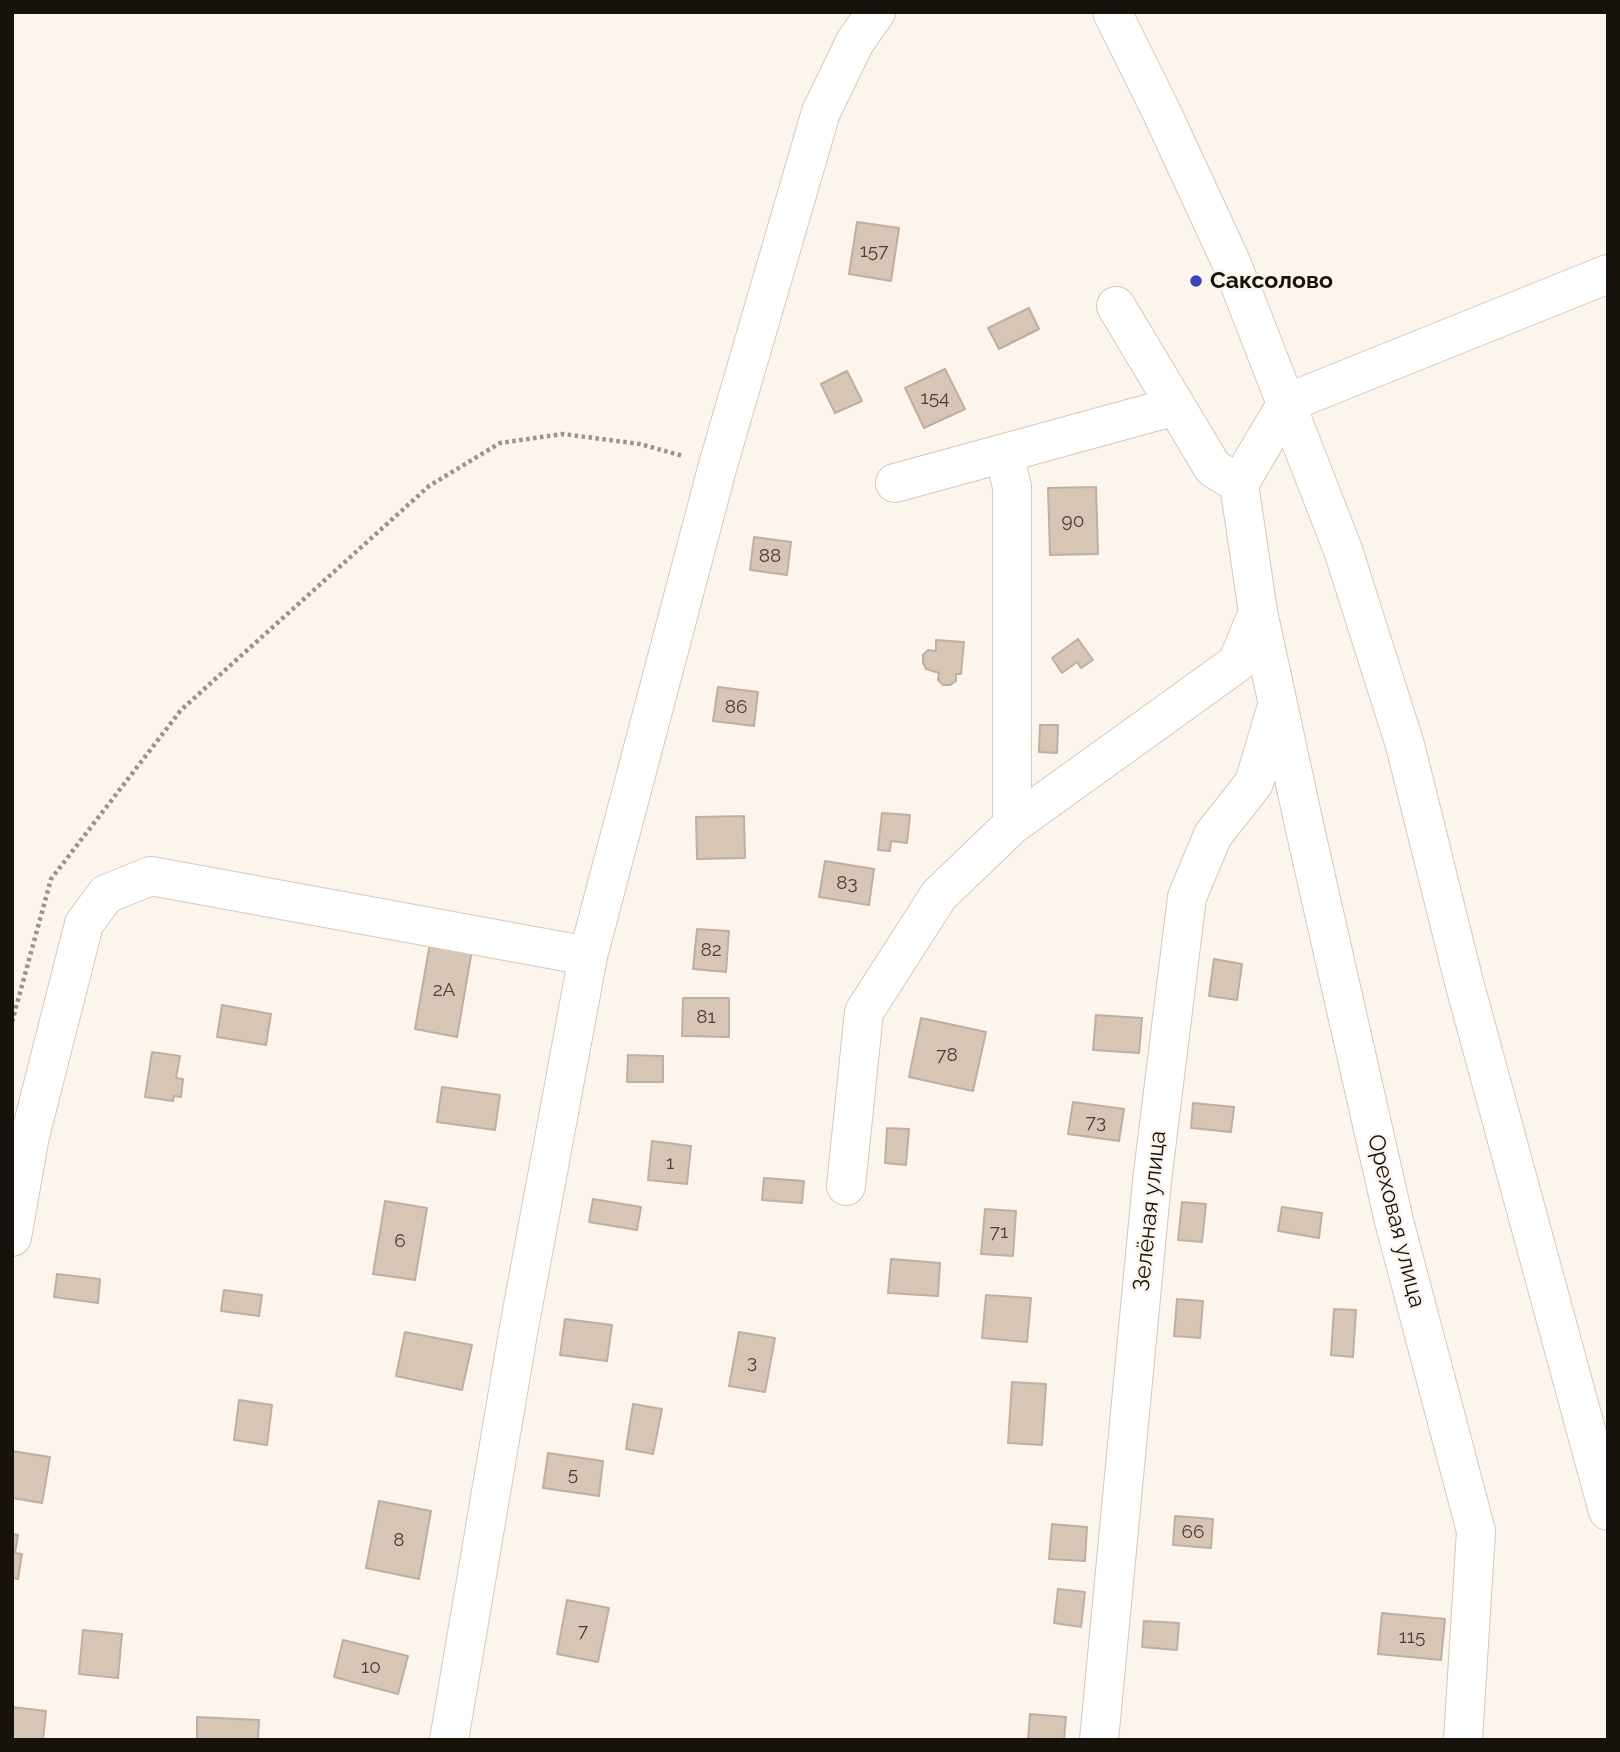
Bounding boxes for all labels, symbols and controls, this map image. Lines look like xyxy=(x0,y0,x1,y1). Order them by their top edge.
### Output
house number: 157 xyxy=(860,240,888,262)
place label: Саксолово xyxy=(1210,267,1333,295)
marker: Саксолово xyxy=(1188,273,1204,289)
house number: 154 xyxy=(921,387,949,409)
house number: 90 xyxy=(1062,510,1084,532)
house number: 88 xyxy=(759,545,781,567)
house number: 86 xyxy=(725,696,747,718)
house number: 83 xyxy=(836,872,858,894)
house number: 82 xyxy=(700,939,722,961)
house number: 2А xyxy=(433,979,455,1001)
house number: 81 xyxy=(696,1006,716,1028)
house number: 78 xyxy=(936,1044,958,1066)
house number: 73 xyxy=(1086,1111,1106,1133)
street label: Зелёная улица xyxy=(1128,1129,1172,1293)
street label: Ореховая улица xyxy=(1361,1131,1431,1311)
house number: 1 xyxy=(666,1152,674,1174)
house number: 71 xyxy=(990,1221,1008,1243)
house number: 6 xyxy=(394,1230,406,1252)
house number: 3 xyxy=(747,1351,757,1373)
house number: 5 xyxy=(568,1463,578,1485)
house number: 66 xyxy=(1182,1521,1204,1543)
house number: 8 xyxy=(393,1529,405,1551)
house number: 7 xyxy=(578,1620,588,1642)
house number: 115 xyxy=(1399,1626,1425,1648)
house number: 10 xyxy=(361,1656,381,1678)

